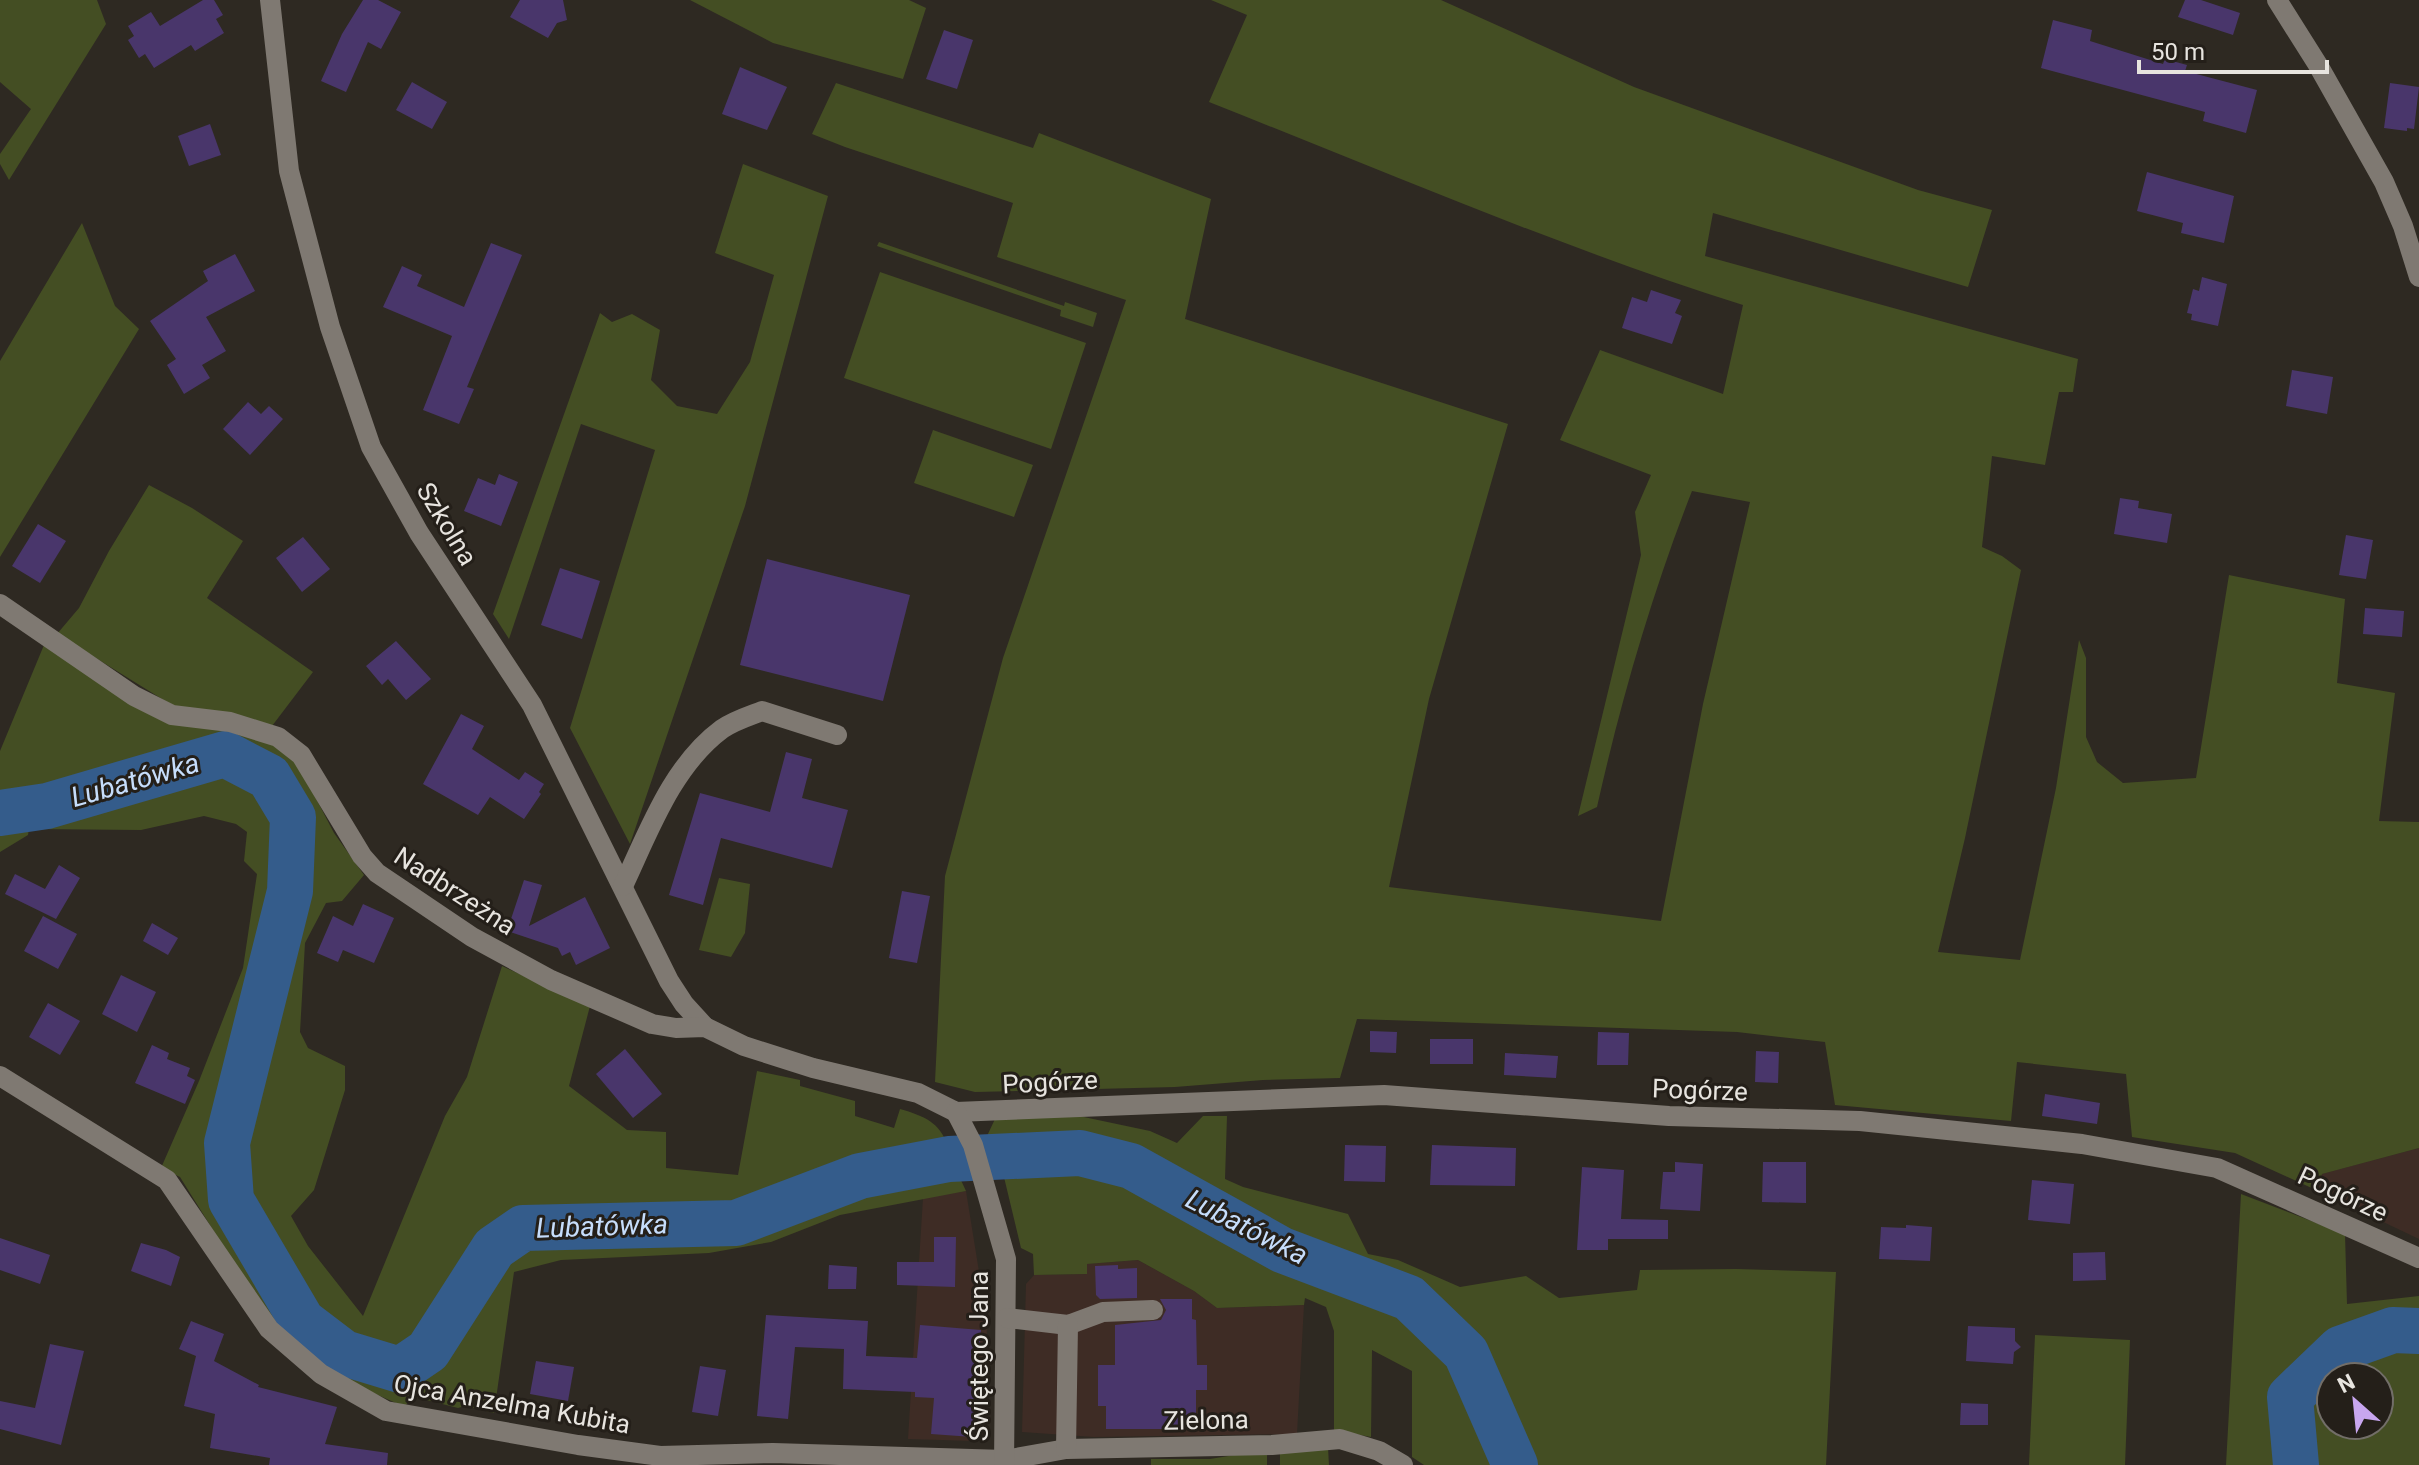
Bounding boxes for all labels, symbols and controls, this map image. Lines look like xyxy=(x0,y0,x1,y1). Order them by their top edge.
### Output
scale bar xyxy=(2139,24,2327,74)
text: 50 m xyxy=(2151,38,2205,66)
street label: Szkolna xyxy=(411,477,483,571)
water label: Lubatówka xyxy=(67,746,203,814)
street label: Nadbrzeżna xyxy=(389,841,521,941)
street label: Pogórze xyxy=(1001,1065,1099,1099)
street label: Pogórze xyxy=(1652,1073,1748,1107)
street label: Pogórze xyxy=(2293,1160,2393,1228)
water label: Lubatówka xyxy=(1181,1182,1313,1272)
water label: Lubatówka xyxy=(535,1207,669,1245)
street label: Świętego Jana xyxy=(964,1271,994,1441)
north arrow xyxy=(2315,1361,2395,1441)
street label: Ojca Anzelma Kubita xyxy=(391,1368,633,1440)
text: N xyxy=(2334,1369,2359,1398)
street label: Zielona xyxy=(1163,1404,1249,1436)

